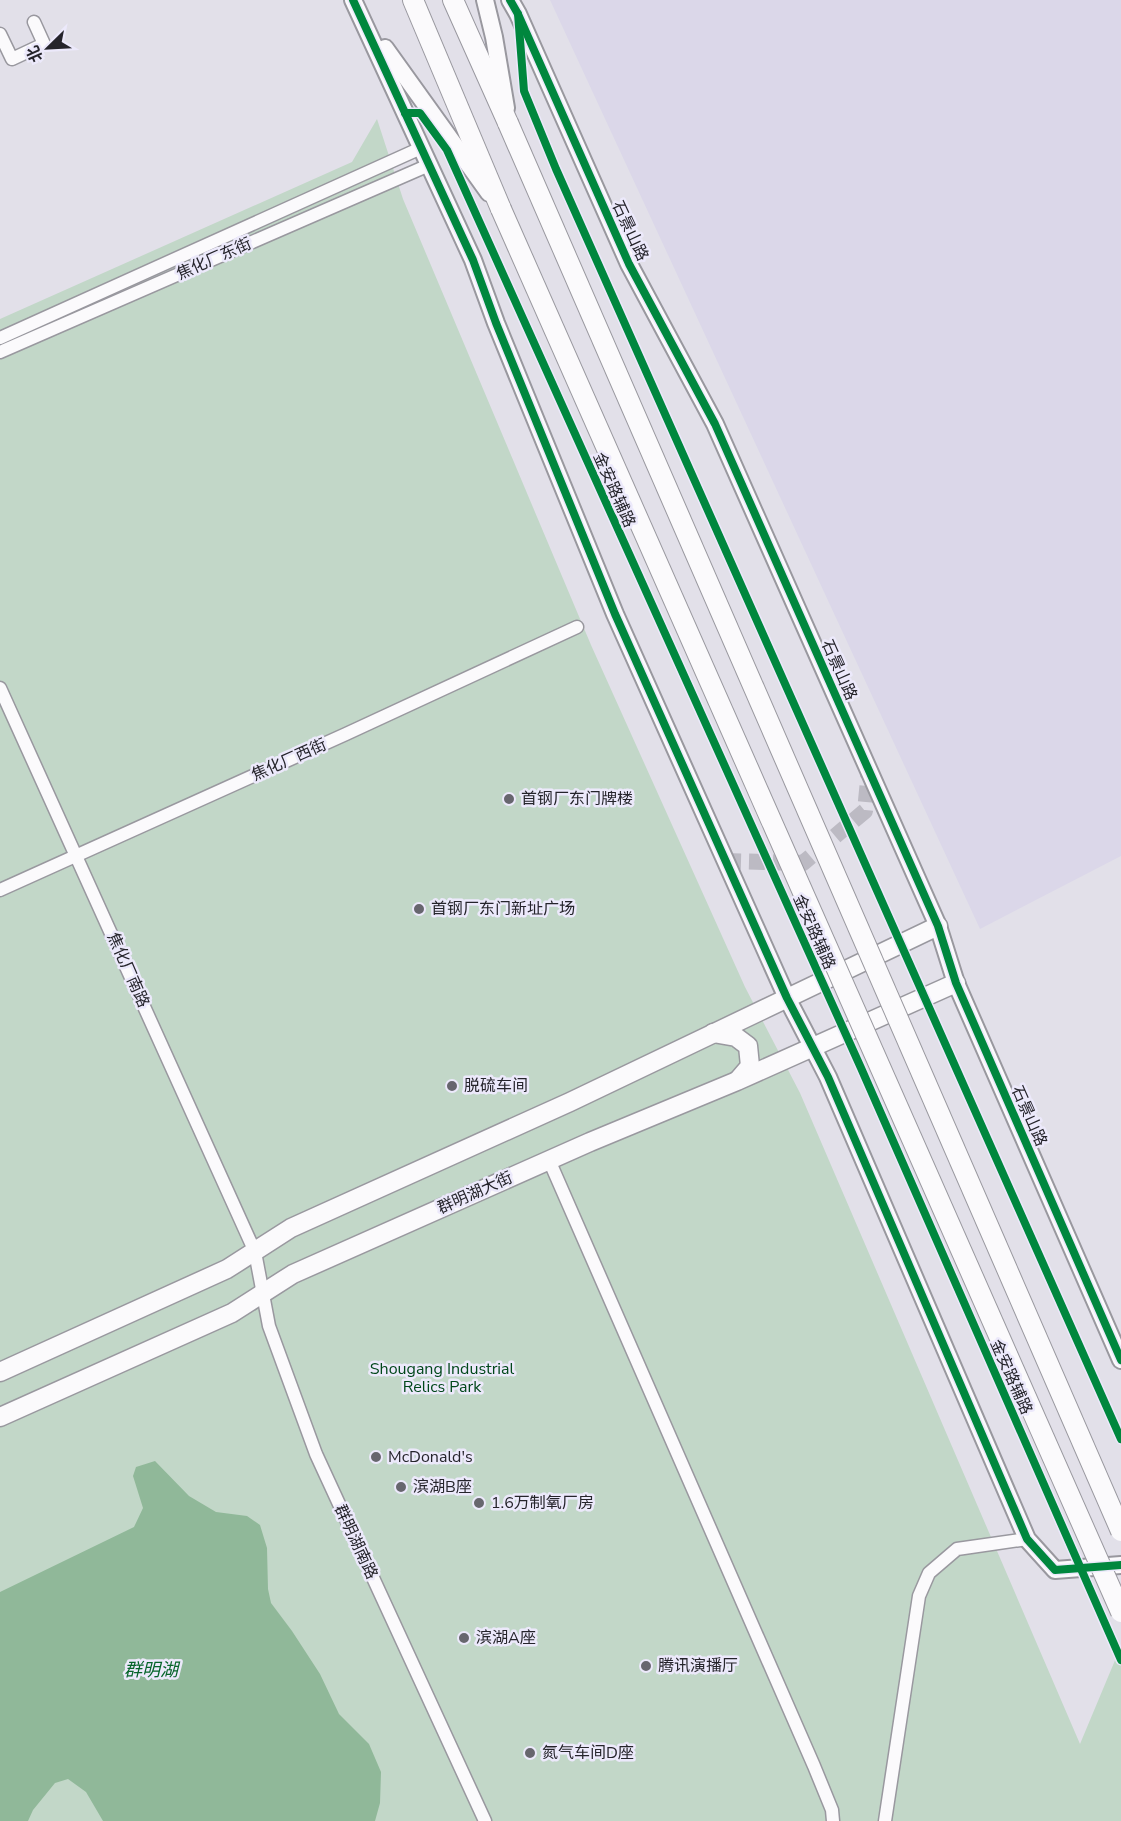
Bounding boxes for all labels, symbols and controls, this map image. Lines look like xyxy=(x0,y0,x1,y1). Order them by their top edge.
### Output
north arrow xyxy=(18,18,78,78)
text: 北 xyxy=(22,42,49,65)
street label: 石景山路 xyxy=(607,197,653,265)
street label: 焦化厂东街 xyxy=(173,233,255,285)
street label: 金安路辅路 xyxy=(588,449,640,531)
street label: 石景山路 xyxy=(816,636,862,704)
street label: 焦化厂西街 xyxy=(248,734,330,786)
place label: 首钢厂东门牌楼 xyxy=(521,788,633,810)
marker: 首钢厂东门牌楼 xyxy=(502,792,516,806)
street label: 金安路辅路 xyxy=(788,891,840,973)
place label: 首钢厂东门新址广场 xyxy=(431,898,575,920)
marker: 首钢厂东门新址广场 xyxy=(412,902,426,916)
street label: 焦化厂南路 xyxy=(102,929,154,1011)
place label: 脱硫车间 xyxy=(464,1075,528,1097)
marker: 脱硫车间 xyxy=(445,1079,459,1093)
street label: 石景山路 xyxy=(1006,1082,1052,1150)
street label: 群明湖大街 xyxy=(434,1167,516,1219)
street label: 金安路辅路 xyxy=(985,1336,1037,1418)
park label: Shougang Industrial Relics Park xyxy=(370,1358,515,1398)
place label: McDonald's xyxy=(388,1446,473,1468)
marker: McDonald's xyxy=(369,1450,383,1464)
place label: 滨湖B座 xyxy=(413,1476,472,1498)
marker: 滨湖B座 xyxy=(394,1480,408,1494)
place label: 1.6万制氧厂房 xyxy=(491,1492,594,1514)
marker: 1.6万制氧厂房 xyxy=(472,1496,486,1510)
street label: 群明湖南路 xyxy=(329,1501,383,1583)
place label: 滨湖A座 xyxy=(476,1627,536,1649)
marker: 滨湖A座 xyxy=(457,1631,471,1645)
place label: 腾讯演播厅 xyxy=(658,1655,738,1677)
water label: 群明湖 xyxy=(124,1658,181,1682)
marker: 腾讯演播厅 xyxy=(639,1659,653,1673)
place label: 氮气车间D座 xyxy=(542,1742,634,1764)
marker: 氮气车间D座 xyxy=(523,1746,537,1760)

